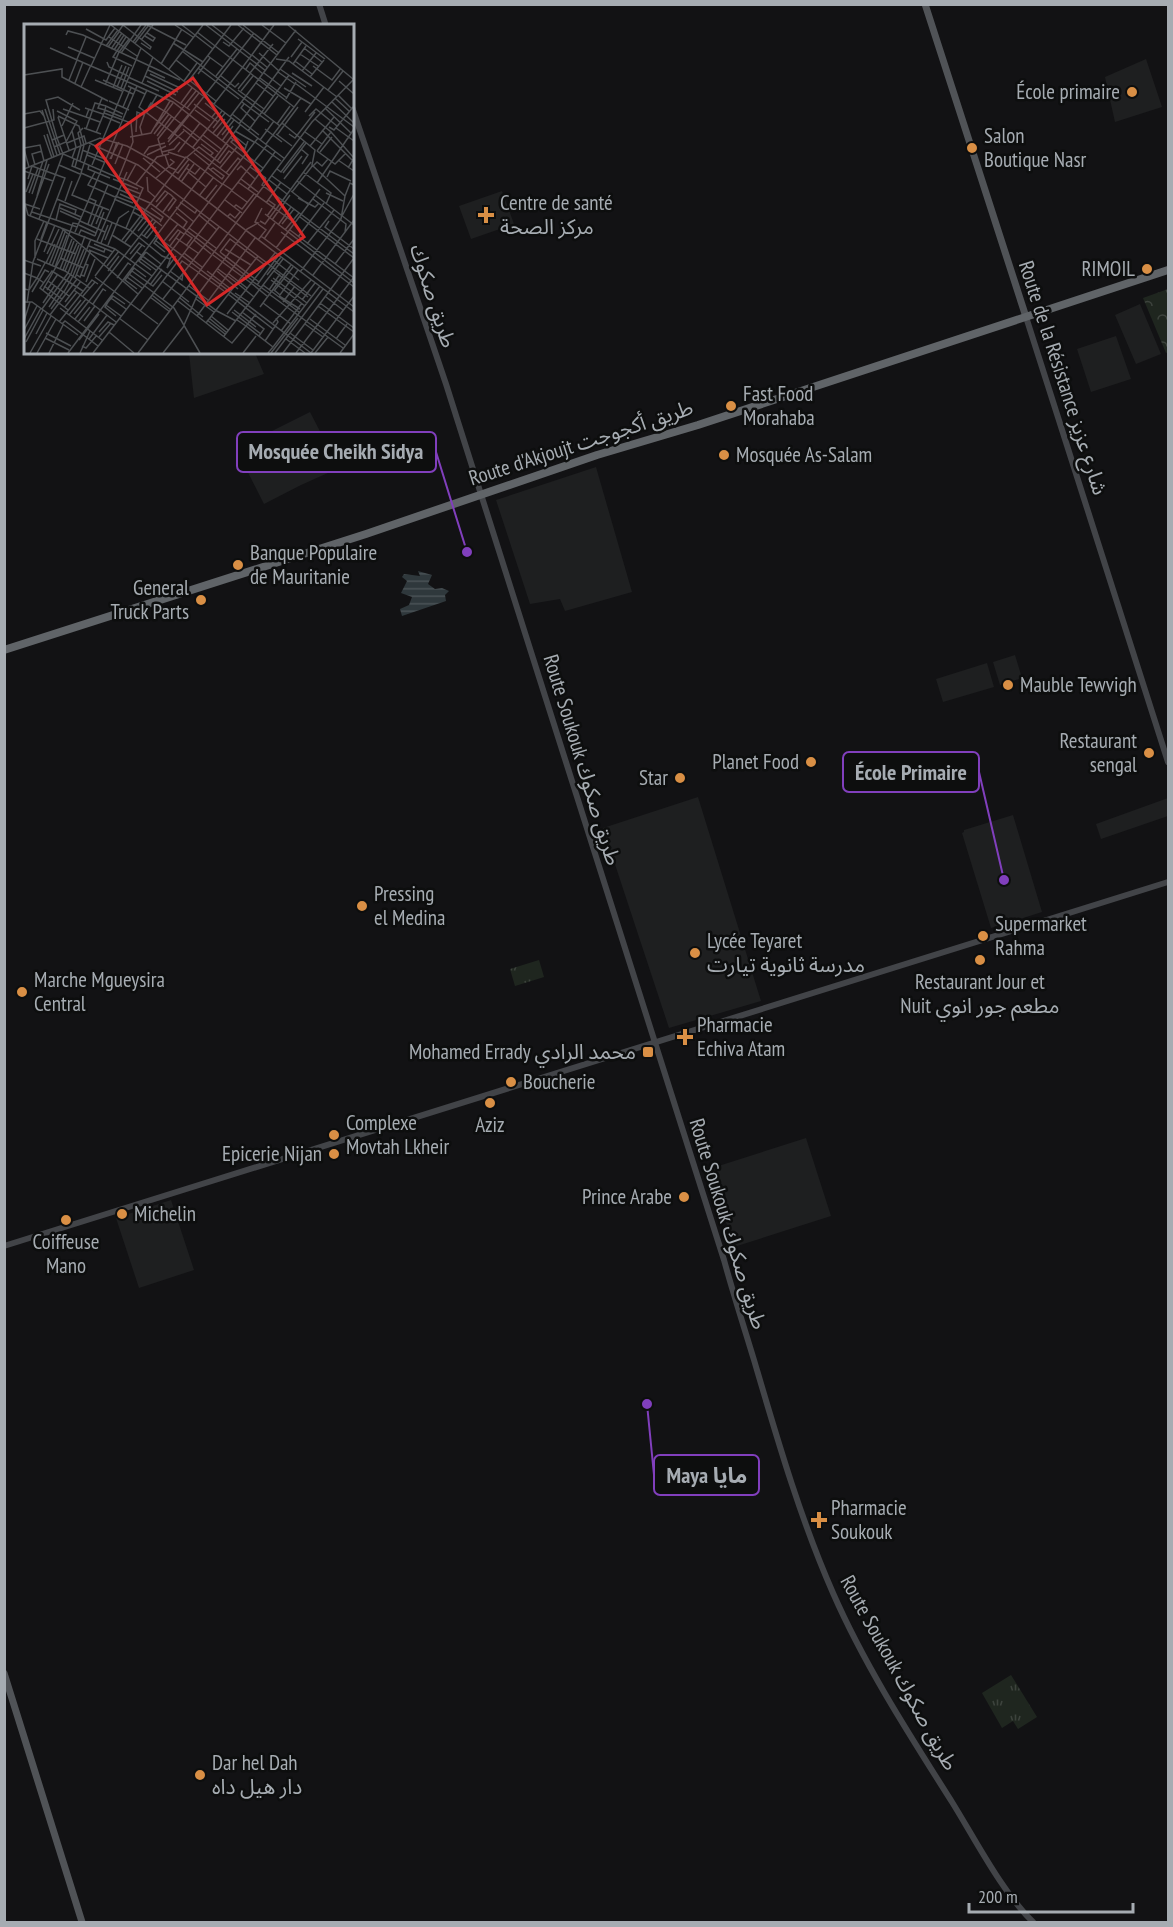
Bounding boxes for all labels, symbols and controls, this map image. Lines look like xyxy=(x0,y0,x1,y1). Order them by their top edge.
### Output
inset map xyxy=(24,24,354,354)
place label: École primaire xyxy=(1016,78,1120,105)
marker: École primaire xyxy=(1125,85,1139,99)
place label: Salon Boutique Nasr xyxy=(984,122,1087,173)
marker: Salon Boutique Nasr xyxy=(965,141,979,155)
place label: Centre de santé مركز الصحة xyxy=(500,189,613,240)
marker: Centre de santé مركز الصحة xyxy=(477,206,495,224)
street label: طريق صكوك xyxy=(404,240,463,351)
place label: RIMOIL xyxy=(1082,255,1135,282)
street label: Route de la Résistance شارع عزيز xyxy=(1011,257,1114,499)
marker: RIMOIL xyxy=(1140,262,1154,276)
place label: Fast Food Morahaba xyxy=(743,380,815,431)
street label: Route d'Akjoujt طريق أكجوجت xyxy=(465,393,696,492)
marker: Fast Food Morahaba xyxy=(724,399,738,413)
callout: Mosquée Cheikh Sidya xyxy=(237,432,436,472)
text: Mosquée Cheikh Sidya xyxy=(249,437,423,465)
place label: Mosquée As-Salam xyxy=(736,441,872,468)
marker: Mosquée As-Salam xyxy=(717,448,731,462)
place label: Banque Populaire de Mauritanie xyxy=(250,539,377,590)
marker: Banque Populaire de Mauritanie xyxy=(231,558,245,572)
place label: General Truck Parts xyxy=(111,574,189,625)
marker: General Truck Parts xyxy=(194,593,208,607)
street label: Route Soukouk طريق صكوك xyxy=(538,651,627,869)
place label: Mauble Tewvigh xyxy=(1020,671,1137,698)
marker: Mauble Tewvigh xyxy=(1001,678,1015,692)
place label: Restaurant sengal xyxy=(1060,727,1137,778)
marker: Restaurant sengal xyxy=(1142,746,1156,760)
place label: Planet Food xyxy=(712,748,799,775)
callout: École Primaire xyxy=(843,752,979,792)
marker: Planet Food xyxy=(804,755,818,769)
text: École Primaire xyxy=(855,758,967,786)
place label: Star xyxy=(639,764,668,791)
marker: Star xyxy=(673,771,687,785)
place label: Pressing el Medina xyxy=(374,880,445,931)
marker: Pressing el Medina xyxy=(355,899,369,913)
place label: Supermarket Rahma xyxy=(995,910,1087,961)
place label: Lycée Teyaret مدرسة ثانوية تيارت xyxy=(707,927,865,978)
marker: Supermarket Rahma xyxy=(976,929,990,943)
marker: Lycée Teyaret مدرسة ثانوية تيارت xyxy=(688,946,702,960)
marker: Restaurant Jour et Nuit مطعم جور انوي xyxy=(973,953,987,967)
place label: Marche Mgueysira Central xyxy=(34,966,165,1017)
place label: Restaurant Jour et Nuit مطعم جور انوي xyxy=(900,968,1060,1022)
marker: Marche Mgueysira Central xyxy=(15,985,29,999)
place label: Pharmacie Echiva Atam xyxy=(697,1011,785,1062)
marker: Pharmacie Echiva Atam xyxy=(678,1030,692,1044)
place label: Mohamed Errady محمد الرادي xyxy=(409,1038,636,1068)
marker: Mohamed Errady محمد الرادي xyxy=(641,1045,655,1059)
place label: Boucherie xyxy=(523,1068,595,1095)
marker: Boucherie xyxy=(504,1075,518,1089)
marker: Aziz xyxy=(483,1096,497,1110)
place label: Complexe Movtah Lkheir xyxy=(346,1109,450,1160)
place label: Aziz xyxy=(475,1111,505,1138)
street label: Route Soukouk طريق صكوك xyxy=(684,1115,773,1333)
marker: Complexe Movtah Lkheir xyxy=(327,1128,341,1142)
place label: Epicerie Nijan xyxy=(222,1140,322,1167)
marker: Epicerie Nijan xyxy=(327,1147,341,1161)
place label: Prince Arabe xyxy=(582,1183,672,1210)
marker: Prince Arabe xyxy=(677,1190,691,1204)
place label: Michelin xyxy=(134,1200,196,1227)
marker: Michelin xyxy=(115,1207,129,1221)
marker: Coiffeuse Mano xyxy=(59,1213,73,1227)
place label: Coiffeuse Mano xyxy=(33,1228,99,1279)
callout: Maya مايا xyxy=(654,1455,759,1495)
text: Maya مايا xyxy=(667,1461,747,1489)
place label: Pharmacie Soukouk xyxy=(831,1494,907,1545)
marker: Pharmacie Soukouk xyxy=(812,1513,826,1527)
street label: Route Soukouk طريق صكوك xyxy=(834,1570,964,1775)
place label: Dar hel Dah دار هيل داه xyxy=(212,1749,302,1800)
marker: Dar hel Dah دار هيل داه xyxy=(193,1768,207,1782)
scale bar xyxy=(969,1876,1132,1914)
text: 200 m xyxy=(978,1885,1018,1908)

